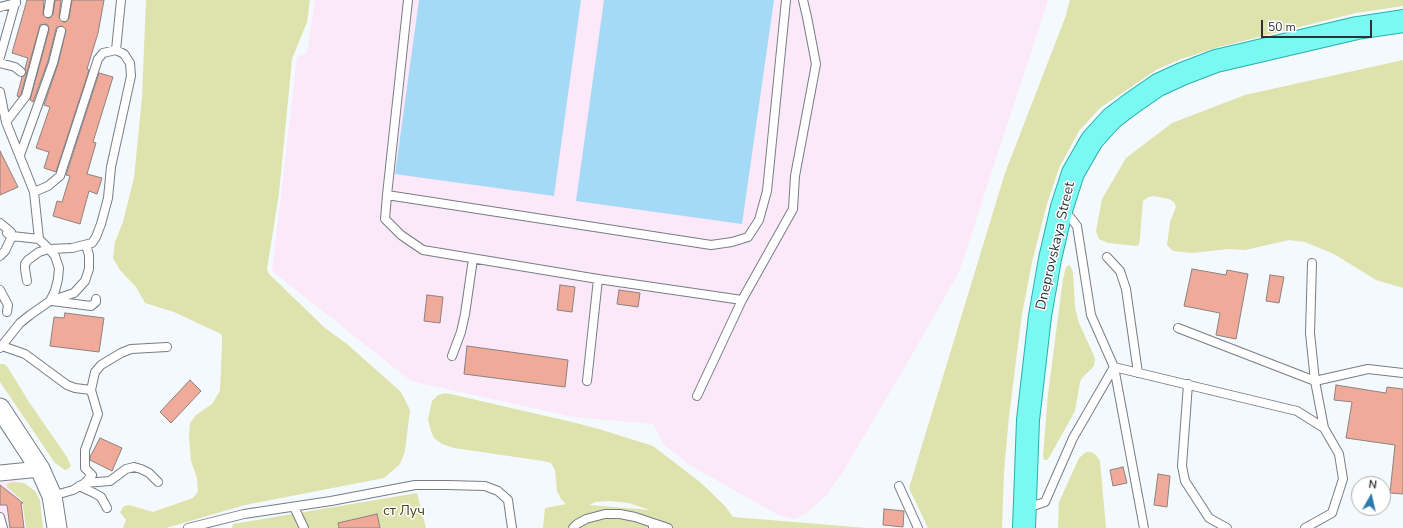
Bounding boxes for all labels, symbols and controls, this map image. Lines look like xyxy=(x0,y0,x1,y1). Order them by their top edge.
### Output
scale bar xyxy=(1263,12,1374,38)
text: 50 m xyxy=(1268,19,1296,35)
street label: Dneprovskaya Street xyxy=(1033,180,1079,312)
north arrow xyxy=(1351,476,1391,516)
text: N xyxy=(1367,477,1378,493)
park label: ст Луч xyxy=(383,504,425,520)

